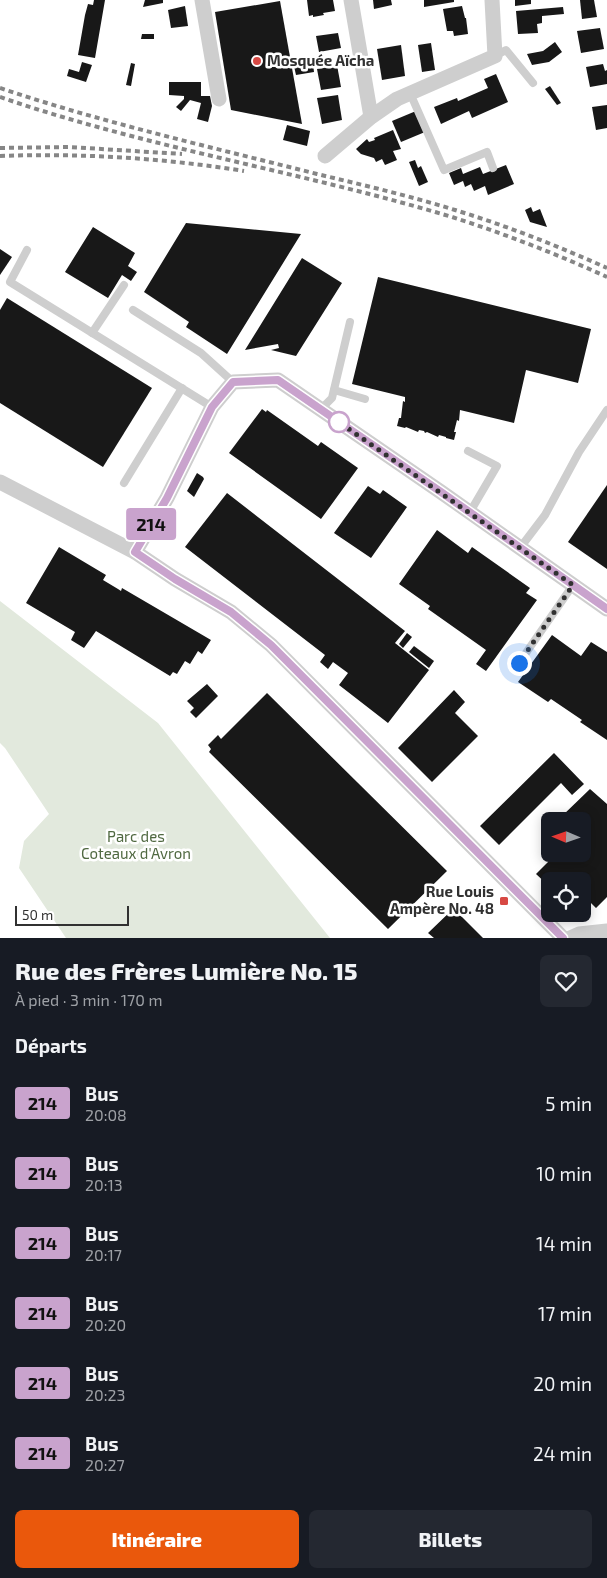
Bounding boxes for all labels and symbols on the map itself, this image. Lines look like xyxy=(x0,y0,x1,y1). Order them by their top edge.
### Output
place label: Mosquée Aïcha xyxy=(267,51,374,69)
marker: Mosquée Aïcha xyxy=(251,55,263,67)
unlabelled marker xyxy=(328,411,350,433)
line badge: 214 xyxy=(122,508,180,540)
your location xyxy=(507,651,532,676)
north arrow xyxy=(541,812,591,862)
park label: Parc des Coteaux d'Avron xyxy=(81,827,191,862)
place label: Rue Louis Ampère No. 48 xyxy=(390,882,494,917)
marker: Rue Louis Ampère No. 48 xyxy=(498,895,510,907)
scale bar xyxy=(15,903,129,926)

